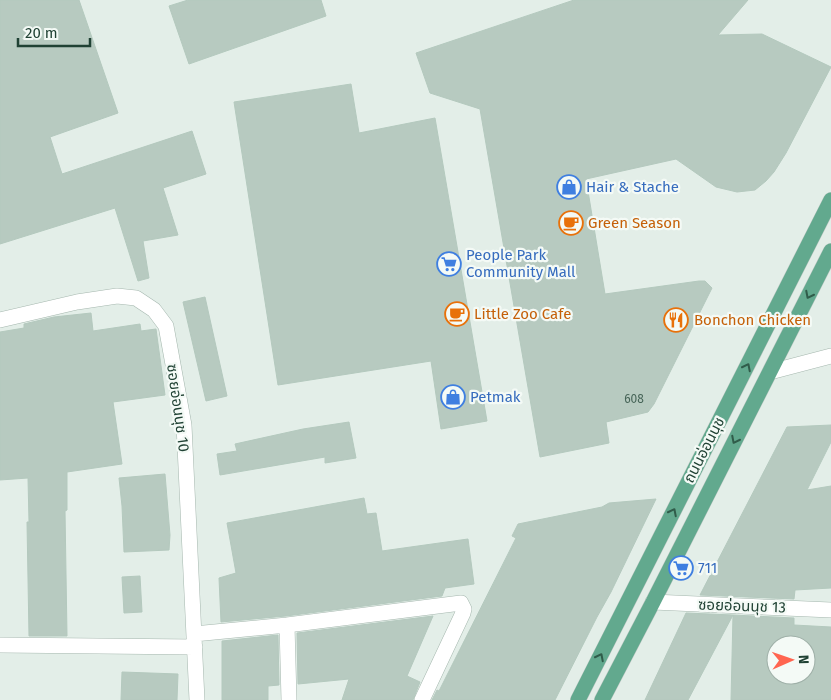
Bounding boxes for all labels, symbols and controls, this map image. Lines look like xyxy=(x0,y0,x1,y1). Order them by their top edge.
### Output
scale bar xyxy=(18,15,90,47)
text: 20 m xyxy=(25,24,58,42)
shop icon: Hair & Stache xyxy=(556,174,582,200)
place label: Hair & Stache xyxy=(586,178,679,196)
cafe icon: Green Season xyxy=(558,210,584,236)
place label: Green Season xyxy=(588,214,681,232)
place label: People Park Community Mall xyxy=(466,246,576,281)
supermarket icon: People Park Community Mall xyxy=(436,251,462,277)
one-way arrow xyxy=(805,289,815,298)
cafe icon: Little Zoo Cafe xyxy=(444,301,470,327)
place label: Little Zoo Cafe xyxy=(474,305,571,323)
restaurant icon: Bonchon Chicken xyxy=(663,307,689,333)
place label: Bonchon Chicken xyxy=(694,311,811,329)
street label: ซอยอ่อนนุช 10 xyxy=(163,363,193,453)
one-way arrow xyxy=(741,363,751,372)
shop icon: Petmak xyxy=(440,384,466,410)
place label: Petmak xyxy=(470,388,521,406)
house number: 608 xyxy=(624,392,644,406)
street label: ถนนอ่อนนุช xyxy=(680,414,728,486)
one-way arrow xyxy=(731,434,741,443)
one-way arrow xyxy=(667,508,677,517)
supermarket icon: 711 xyxy=(668,555,694,581)
place label: 711 xyxy=(698,559,717,577)
street label: ซอยอ่อนนุช 13 xyxy=(698,595,786,617)
north arrow xyxy=(766,635,816,685)
one-way arrow xyxy=(594,653,604,662)
text: N xyxy=(795,655,812,665)

